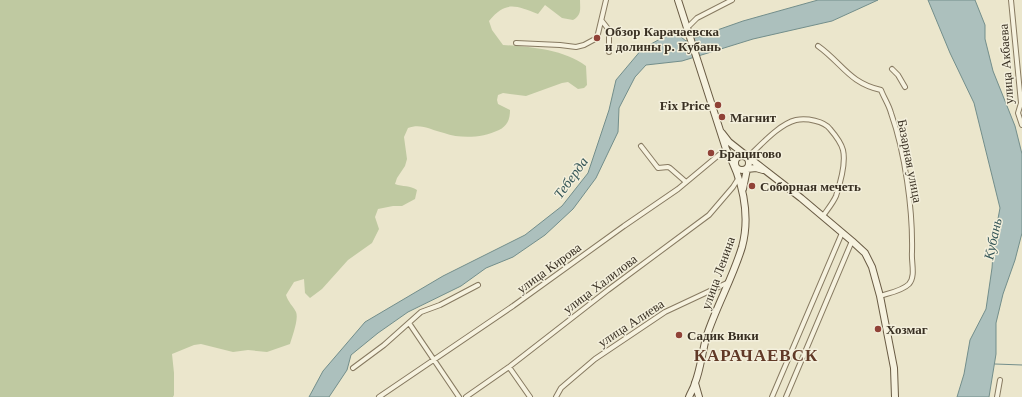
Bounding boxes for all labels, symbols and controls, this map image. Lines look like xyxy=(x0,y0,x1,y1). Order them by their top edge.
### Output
street label: улица Акбаева xyxy=(996,23,1016,105)
place label: Обзор Карачаевска и долины р. Кубань xyxy=(605,24,721,54)
marker: Обзор Карачаевска и долины р. Кубань xyxy=(592,33,602,43)
place label: Fix Price xyxy=(660,98,710,113)
marker: Fix Price xyxy=(713,100,723,110)
place label: Магнит xyxy=(730,110,777,125)
marker: Магнит xyxy=(717,112,727,122)
street label: Базарная улица xyxy=(895,118,925,204)
place label: Брацигово xyxy=(719,146,782,161)
marker: Брацигово xyxy=(706,148,716,158)
water label: Теберда xyxy=(551,154,591,202)
place label: Соборная мечеть xyxy=(760,179,861,194)
marker: Соборная мечеть xyxy=(747,181,757,191)
water label: Кубань xyxy=(981,217,1005,262)
street label: улица Ленина xyxy=(698,234,738,312)
street label: улица Кирова xyxy=(514,240,584,296)
street label: улица Халилова xyxy=(560,251,640,317)
street label: улица Алиева xyxy=(595,296,667,350)
place label: Хозмаг xyxy=(886,322,928,337)
marker: Хозмаг xyxy=(873,324,883,334)
place label: Садик Вики xyxy=(687,328,759,343)
marker: Садик Вики xyxy=(674,330,684,340)
district label: КАРАЧАЕВСК xyxy=(694,346,818,365)

